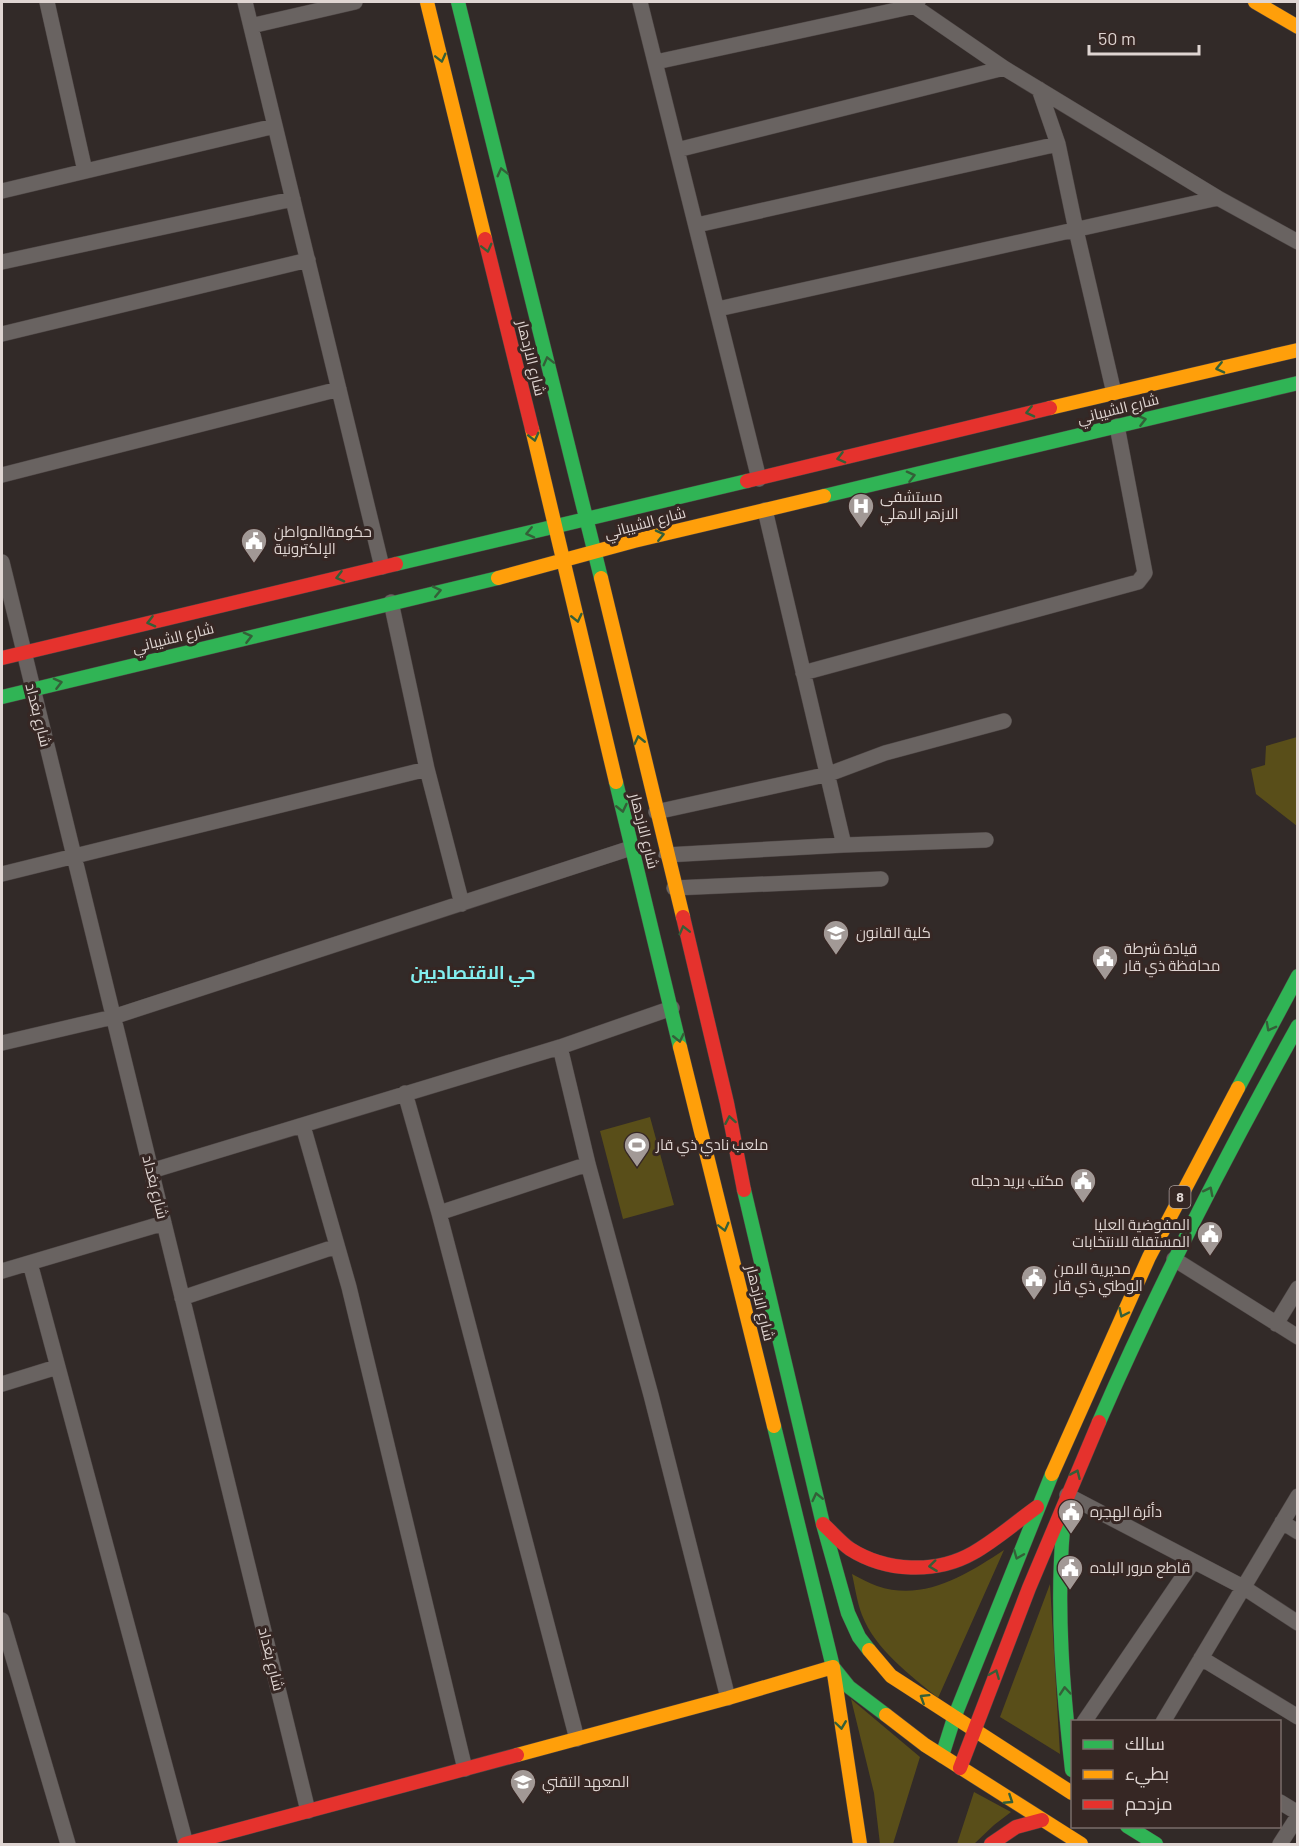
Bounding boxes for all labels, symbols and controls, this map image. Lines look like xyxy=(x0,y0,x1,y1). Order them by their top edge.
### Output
scale bar xyxy=(1089,18,1198,56)
text: 50 m xyxy=(1098,27,1136,49)
one-way arrow xyxy=(434,53,447,63)
one-way arrow xyxy=(496,167,509,177)
one-way arrow xyxy=(480,243,493,253)
street label: شارع الازدهار xyxy=(511,317,550,398)
one-way arrow xyxy=(543,356,556,366)
one-way arrow xyxy=(1215,360,1225,373)
street label: شارع الشيباني xyxy=(1075,389,1161,431)
one-way arrow xyxy=(1025,405,1035,418)
one-way arrow xyxy=(1136,415,1146,428)
one-way arrow xyxy=(526,432,539,442)
one-way arrow xyxy=(836,451,846,464)
one-way arrow xyxy=(906,470,916,483)
place label: مستشفى الازهر الاهلي xyxy=(880,487,959,526)
hospital icon: مستشفى الازهر الاهلي xyxy=(846,491,876,529)
street label: شارع الشيباني xyxy=(602,503,689,545)
place label: حكومةالمواطن الإلكترونية xyxy=(274,522,372,558)
public building icon: حكومةالمواطن الإلكترونية xyxy=(239,526,269,564)
one-way arrow xyxy=(526,526,536,539)
one-way arrow xyxy=(655,529,665,542)
one-way arrow xyxy=(336,569,346,582)
one-way arrow xyxy=(432,586,442,599)
one-way arrow xyxy=(570,612,583,622)
one-way arrow xyxy=(146,615,156,628)
street label: شارع الشيباني xyxy=(130,618,216,660)
one-way arrow xyxy=(243,631,253,644)
one-way arrow xyxy=(53,677,63,690)
street label: شارع بغداد xyxy=(19,681,56,749)
one-way arrow xyxy=(634,735,647,745)
street label: شارع الازدهار xyxy=(624,790,663,871)
one-way arrow xyxy=(614,802,627,812)
school or university icon: كلية القانون xyxy=(821,918,851,956)
place label: كلية القانون xyxy=(856,923,931,943)
one-way arrow xyxy=(679,925,692,935)
place label: قيادة شرطة محافظة ذي قار xyxy=(1123,939,1220,978)
public building icon: قيادة شرطة محافظة ذي قار xyxy=(1090,943,1120,981)
district label: حي الاقتصاديين xyxy=(411,961,535,988)
one-way arrow xyxy=(1266,1021,1277,1032)
one-way arrow xyxy=(671,1032,684,1042)
one-way arrow xyxy=(724,1115,737,1125)
sports icon: ملعب نادي ذي قار xyxy=(622,1130,652,1168)
place label: ملعب نادي ذي قار xyxy=(655,1135,768,1157)
street label: شارع بغداد xyxy=(136,1153,173,1221)
public building icon: مكتب بريد دجله xyxy=(1068,1166,1098,1204)
place label: مكتب بريد دجله xyxy=(971,1171,1064,1190)
road number: 8 xyxy=(1170,1186,1190,1208)
one-way arrow xyxy=(1202,1186,1213,1197)
place label: المفوضية العليا المستقلة للانتخابات xyxy=(1072,1215,1190,1250)
public building icon: المفوضية العليا المستقلة للانتخابات xyxy=(1195,1219,1225,1257)
one-way arrow xyxy=(717,1222,730,1232)
place label: مديرية الامن الوطني ذي قار xyxy=(1053,1259,1143,1298)
street label: شارع الازدهار xyxy=(740,1262,779,1343)
public building icon: مديرية الامن الوطني ذي قار xyxy=(1019,1263,1049,1301)
one-way arrow xyxy=(1118,1306,1130,1317)
one-way arrow xyxy=(1069,1469,1081,1480)
one-way arrow xyxy=(811,1492,824,1502)
public building icon: دأئرة الهجره xyxy=(1056,1497,1086,1535)
place label: دأئرة الهجره xyxy=(1090,1502,1162,1522)
one-way arrow xyxy=(1013,1549,1025,1560)
public building icon: قاطع مرور البلده xyxy=(1055,1553,1085,1591)
place label: قاطع مرور البلده xyxy=(1090,1558,1190,1579)
one-way arrow xyxy=(928,1560,937,1572)
street label: شارع بغداد xyxy=(252,1625,289,1693)
one-way arrow xyxy=(988,1669,1001,1680)
one-way arrow xyxy=(1059,1686,1072,1695)
one-way arrow xyxy=(920,1694,930,1706)
legend xyxy=(1071,1720,1281,1828)
one-way arrow xyxy=(835,1721,847,1730)
text: سالك xyxy=(1125,1732,1165,1754)
text: بطيء xyxy=(1125,1762,1169,1788)
school or university icon: المعهد التقني xyxy=(508,1767,538,1805)
place label: المعهد التقني xyxy=(542,1772,630,1794)
one-way arrow xyxy=(1003,1792,1014,1803)
text: مزدحم xyxy=(1125,1792,1173,1816)

